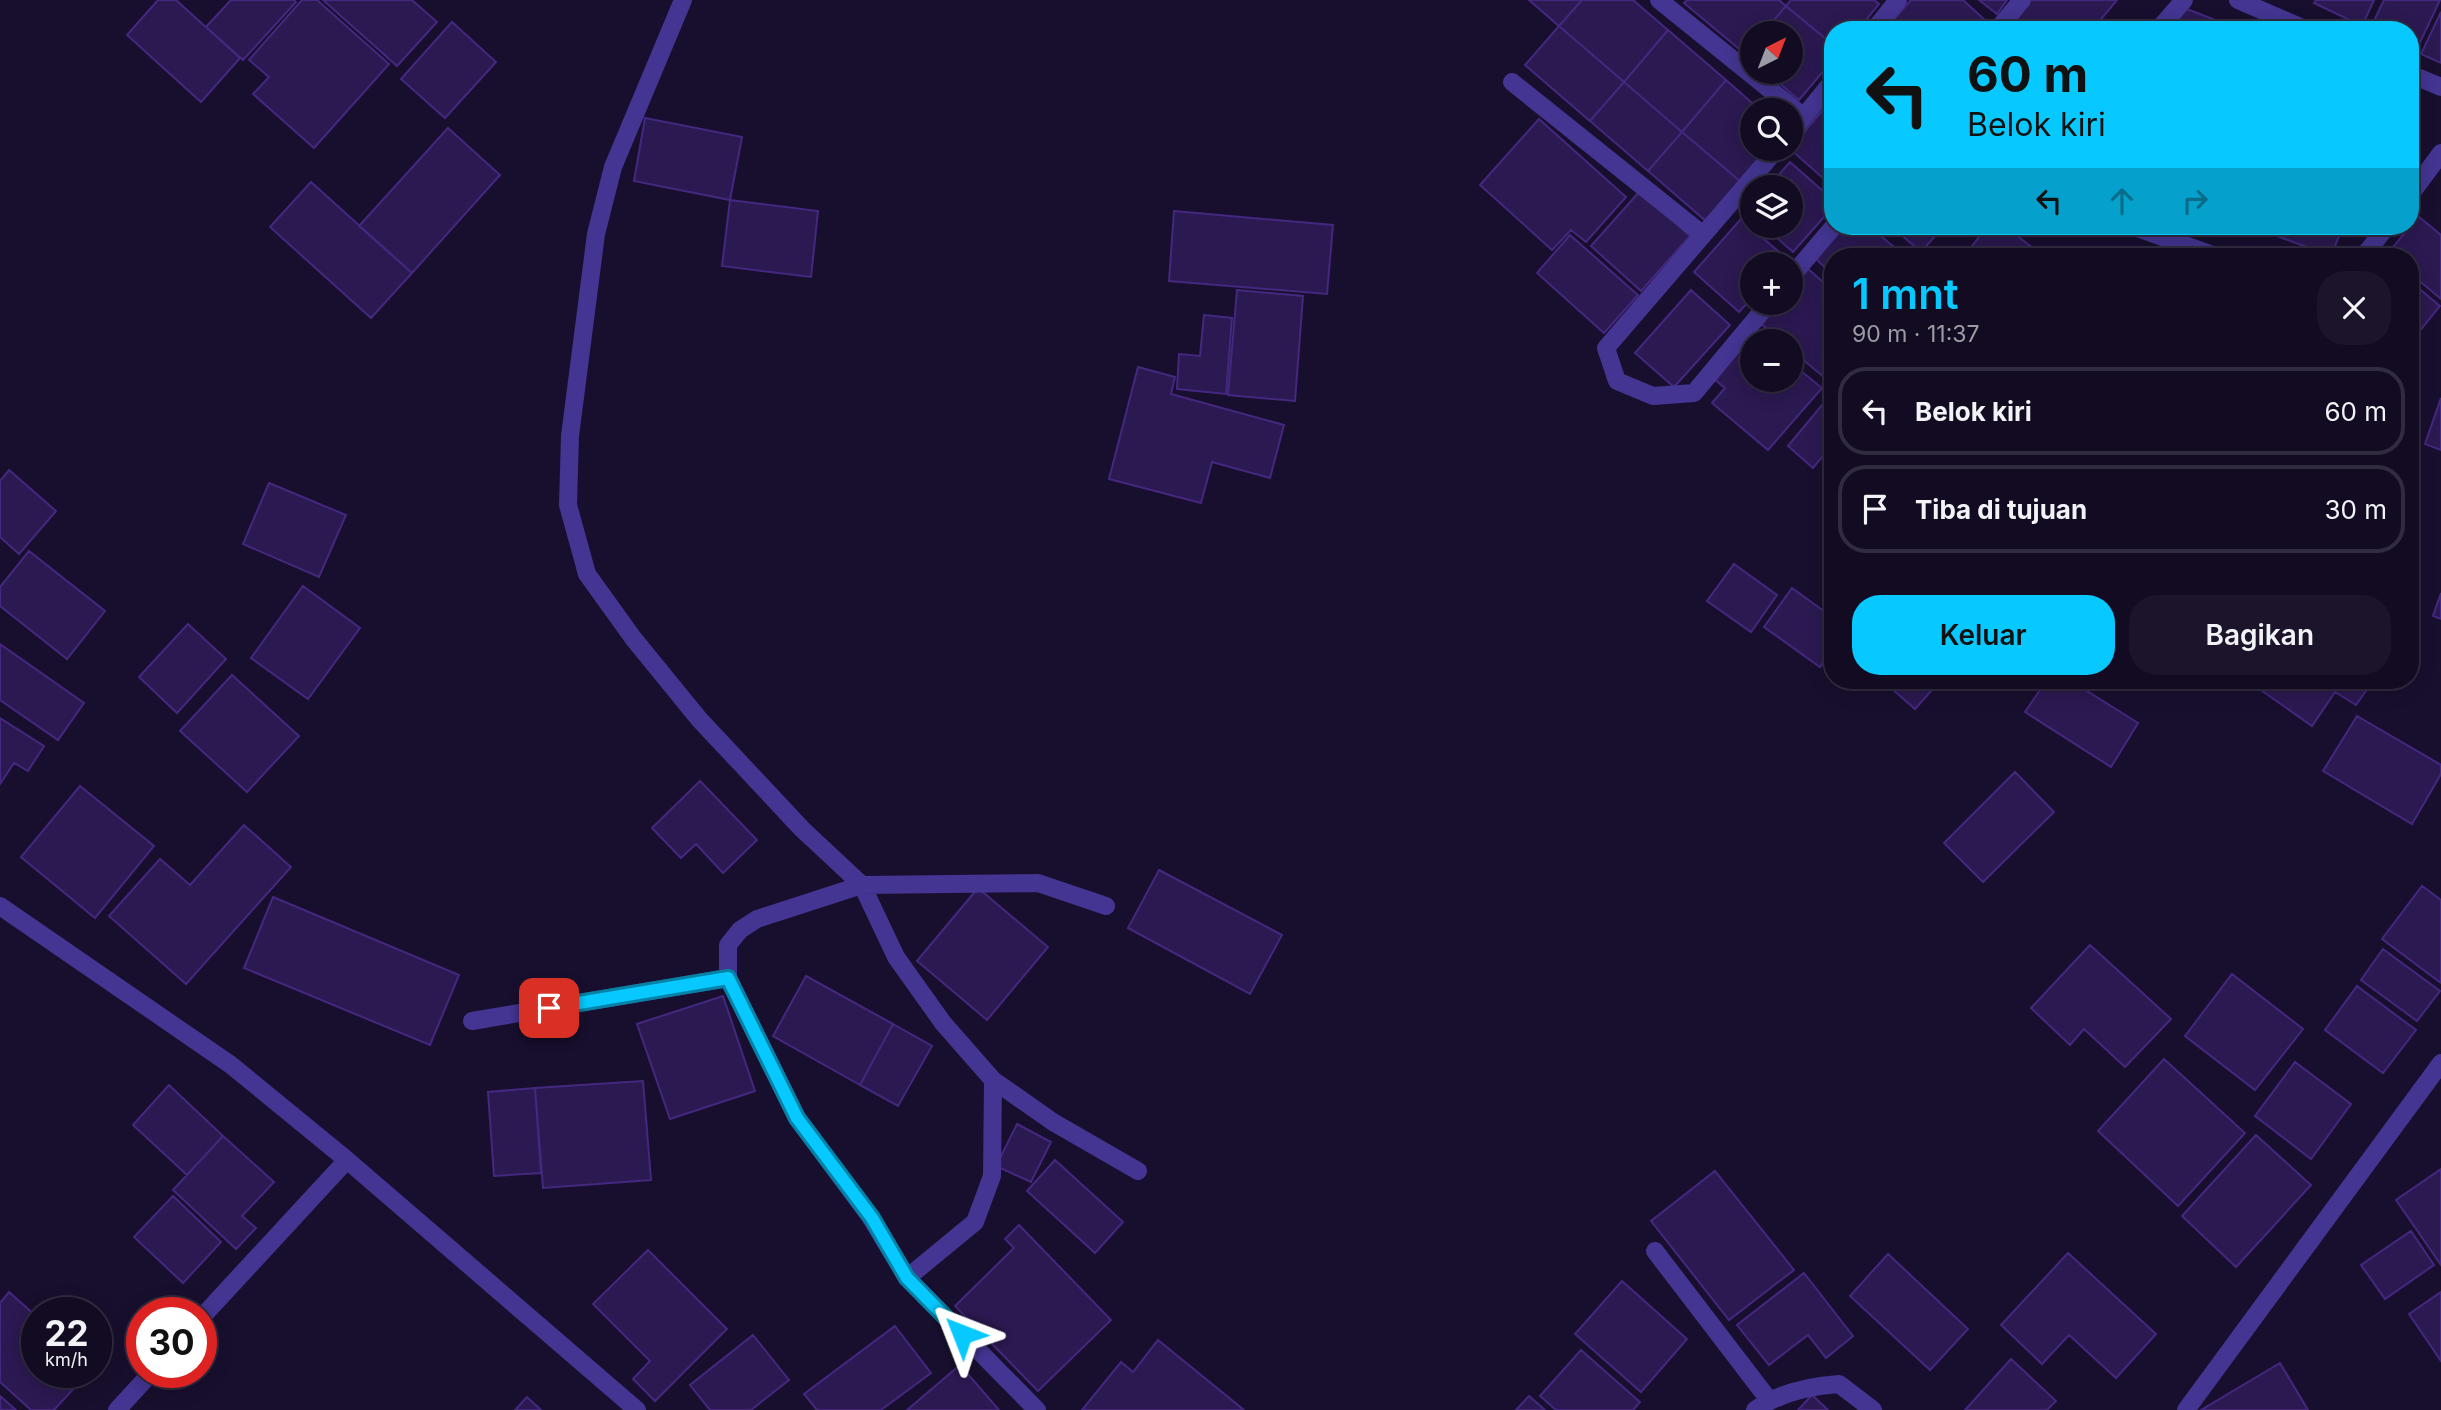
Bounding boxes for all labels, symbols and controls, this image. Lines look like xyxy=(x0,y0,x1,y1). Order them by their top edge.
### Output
north arrow xyxy=(1740,21,1802,84)
map controls xyxy=(1740,21,1803,392)
text: 60 m xyxy=(1967,45,2088,104)
icon: left xyxy=(1852,49,1943,140)
button: search xyxy=(1740,98,1803,161)
text: Belok kiri xyxy=(1967,105,2106,144)
button: layers xyxy=(1740,175,1803,238)
icon: left xyxy=(2030,182,2068,220)
icon: ahead xyxy=(2103,182,2141,220)
icon: right xyxy=(2176,182,2214,220)
button: + xyxy=(1740,252,1803,315)
text: 1 mnt xyxy=(1852,268,1959,319)
button: close xyxy=(2317,271,2391,345)
text: 90 m · 11:37 xyxy=(1852,320,1980,348)
button: − xyxy=(1740,329,1803,392)
icon: left xyxy=(1856,392,1894,430)
text: Belok kiri xyxy=(1915,396,2032,427)
text: 60 m xyxy=(2324,396,2387,427)
icon: arrive xyxy=(1856,490,1894,528)
text: Tiba di tujuan xyxy=(1915,494,2087,525)
text: 30 m xyxy=(2324,494,2387,525)
button: Keluar xyxy=(1852,595,2115,675)
button: Bagikan xyxy=(2129,595,2391,675)
pin xyxy=(519,978,579,1038)
icon: arrive xyxy=(530,989,568,1027)
speed limit sign: 30 xyxy=(126,1297,217,1388)
position arrow xyxy=(925,1297,999,1371)
text: 22 xyxy=(44,1312,89,1354)
text: km/h xyxy=(45,1349,88,1370)

